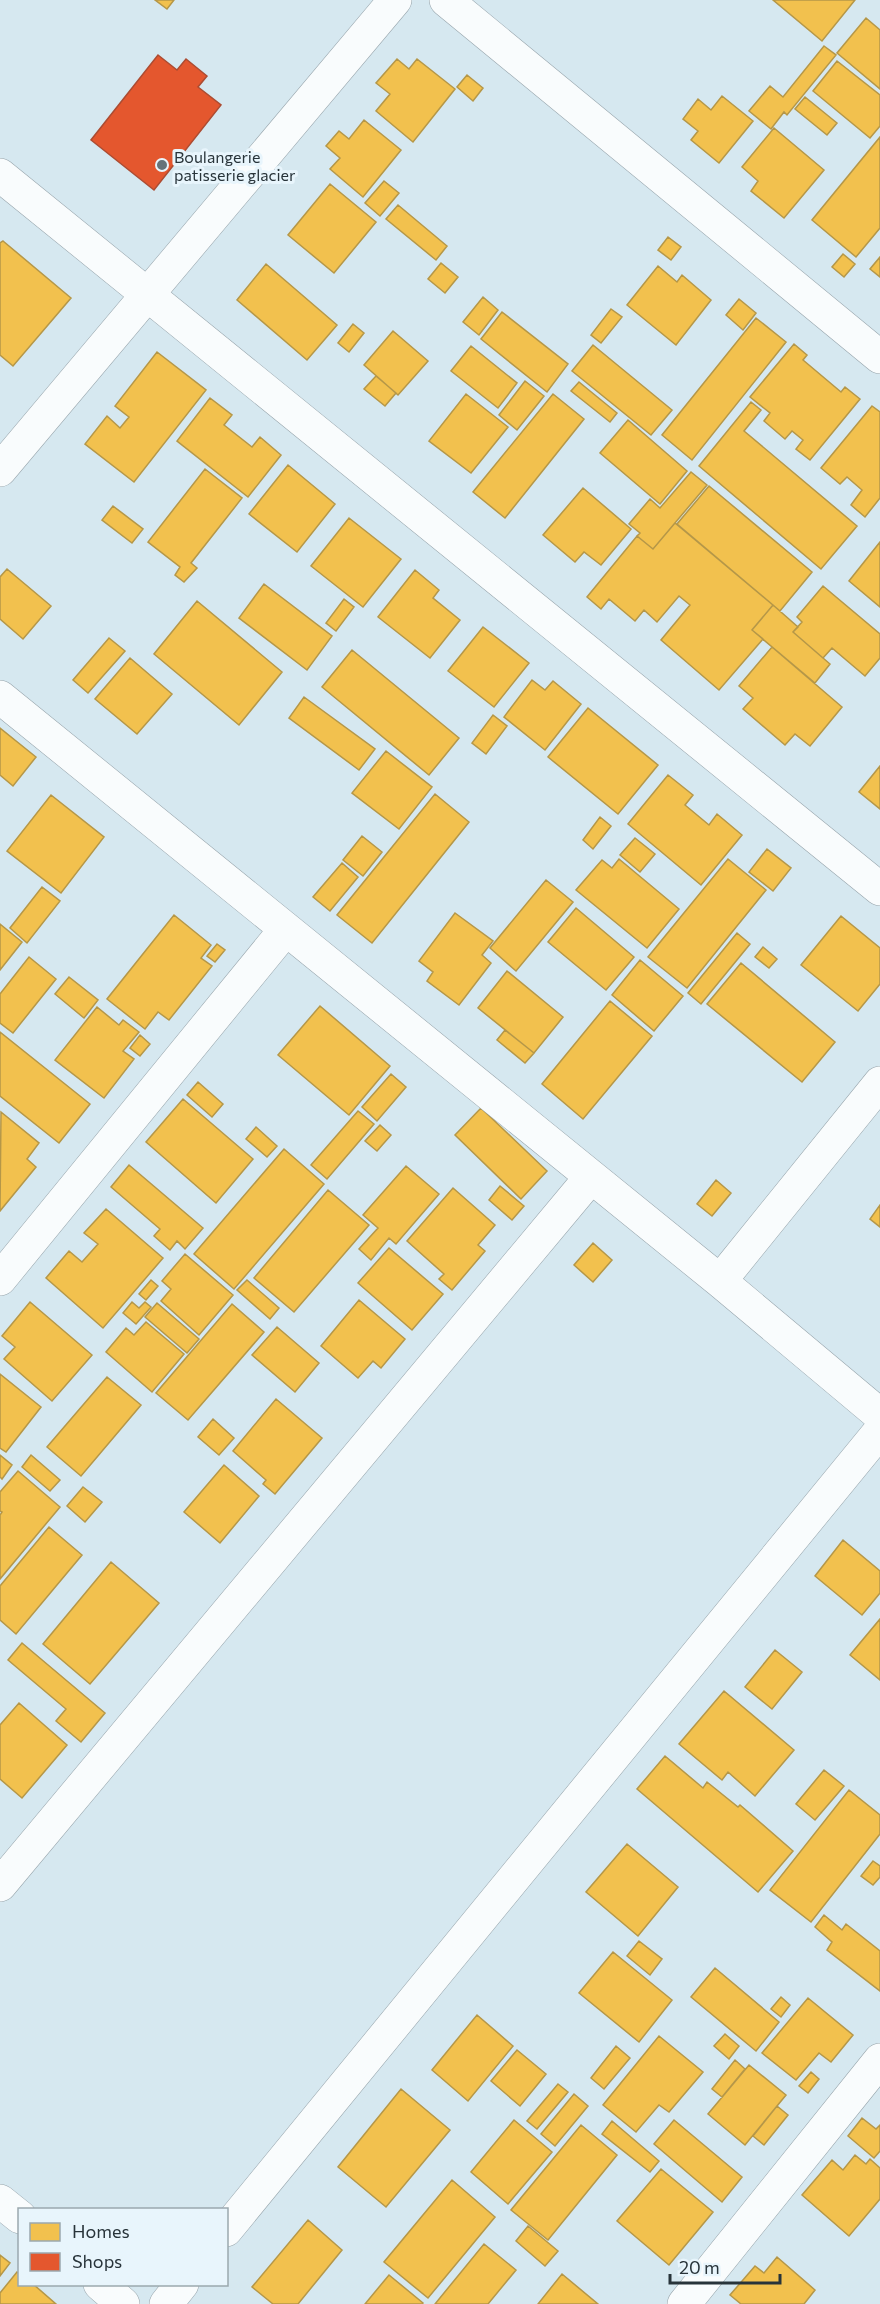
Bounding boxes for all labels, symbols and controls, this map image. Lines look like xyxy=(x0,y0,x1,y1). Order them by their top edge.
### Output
place label: Boulangerie patisserie glacier xyxy=(174,147,296,184)
marker: Boulangerie patisserie glacier xyxy=(155,158,169,172)
legend xyxy=(18,2208,228,2286)
text: Homes xyxy=(72,2220,130,2242)
scale bar xyxy=(670,2247,780,2285)
text: Shops xyxy=(72,2250,122,2272)
text: 20 m xyxy=(679,2256,720,2278)

